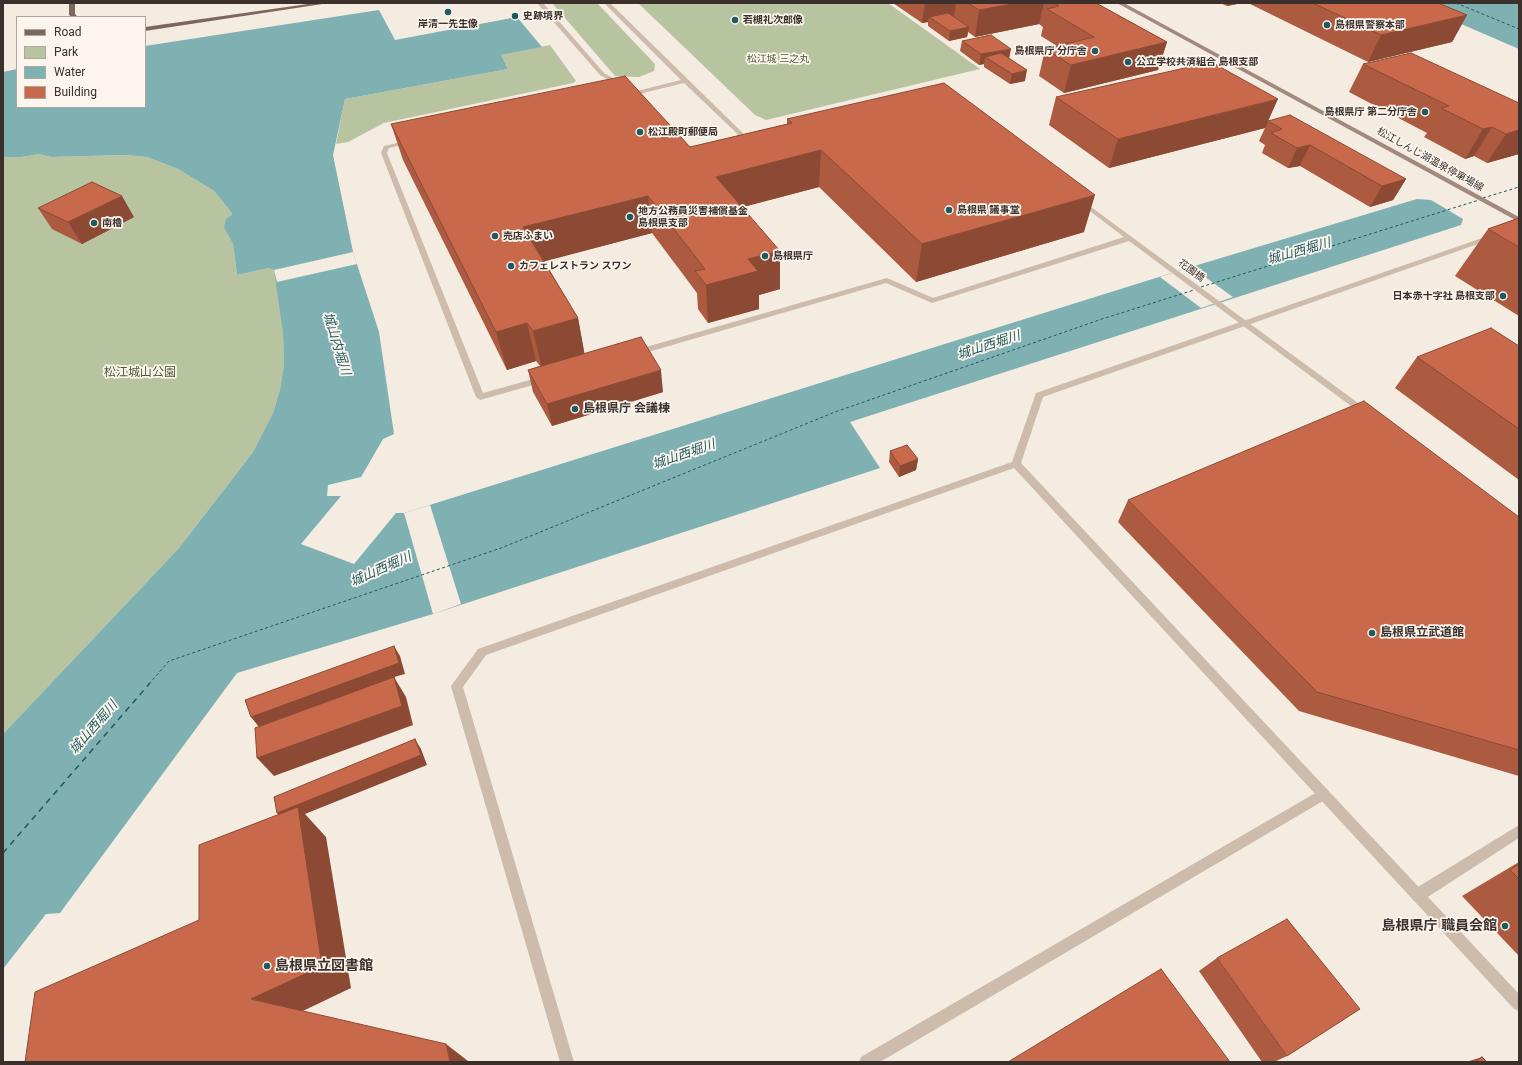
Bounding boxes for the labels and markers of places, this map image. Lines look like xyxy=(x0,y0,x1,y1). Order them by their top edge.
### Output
marker: 岸清一先生像 xyxy=(443,7,453,17)
place label: 史跡境界 xyxy=(523,10,563,22)
marker: 史跡境界 xyxy=(510,11,520,21)
place label: 若槻礼次郎像 xyxy=(743,14,803,26)
marker: 若槻礼次郎像 xyxy=(730,15,740,25)
place label: 岸清一先生像 xyxy=(418,18,478,30)
place label: 島根県警察本部 xyxy=(1335,19,1405,31)
marker: 島根県警察本部 xyxy=(1322,20,1332,30)
place label: 島根県庁 分庁舎 xyxy=(1015,45,1087,57)
marker: 島根県庁 分庁舎 xyxy=(1090,46,1100,56)
place label: 公立学校共済組合 島根支部 xyxy=(1136,56,1258,68)
marker: 公立学校共済組合 島根支部 xyxy=(1123,57,1133,67)
place label: 島根県庁 第二分庁舎 xyxy=(1325,106,1417,118)
marker: 島根県庁 第二分庁舎 xyxy=(1420,107,1430,117)
place label: 松江殿町郵便局 xyxy=(648,126,718,138)
marker: 松江殿町郵便局 xyxy=(635,127,645,137)
place label: 島根県 議事堂 xyxy=(957,204,1019,216)
place label: 地方公務員災害補償基金 島根県支部 xyxy=(638,205,748,228)
marker: 島根県 議事堂 xyxy=(944,205,954,215)
marker: 地方公務員災害補償基金 島根県支部 xyxy=(625,212,635,222)
place label: 南櫓 xyxy=(102,217,122,229)
marker: 南櫓 xyxy=(89,218,99,228)
place label: 売店ふまい xyxy=(503,230,553,242)
marker: 売店ふまい xyxy=(490,231,500,241)
place label: 島根県庁 xyxy=(773,250,813,262)
marker: 島根県庁 xyxy=(760,251,770,261)
place label: カフェレストラン スワン xyxy=(519,260,631,272)
marker: カフェレストラン スワン xyxy=(506,261,516,271)
place label: 日本赤十字社 島根支部 xyxy=(1393,290,1495,302)
marker: 日本赤十字社 島根支部 xyxy=(1498,291,1508,301)
place label: 島根県庁 会議棟 xyxy=(583,402,670,416)
marker: 島根県庁 会議棟 xyxy=(570,404,580,414)
place label: 島根県立武道館 xyxy=(1380,626,1464,640)
marker: 島根県立武道館 xyxy=(1367,628,1377,638)
place label: 島根県庁 職員会館 xyxy=(1382,918,1497,934)
marker: 島根県庁 職員会館 xyxy=(1500,921,1510,931)
place label: 島根県立図書館 xyxy=(275,958,373,974)
marker: 島根県立図書館 xyxy=(262,961,272,971)

